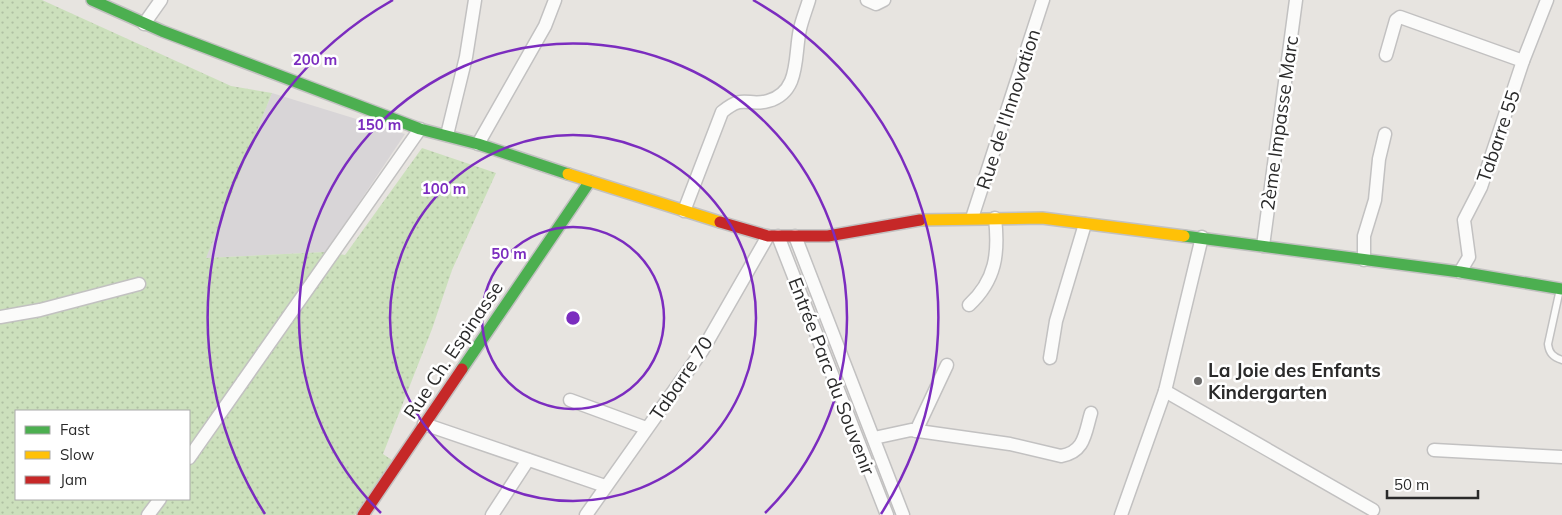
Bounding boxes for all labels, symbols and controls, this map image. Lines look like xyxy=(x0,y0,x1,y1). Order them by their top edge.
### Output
street label: Rue de l'Innovation xyxy=(971,26,1045,192)
street label: 2ème Impasse Marc xyxy=(1255,34,1303,212)
text: 200 m xyxy=(293,50,337,69)
street label: Tabarre 55 xyxy=(1471,87,1525,185)
text: 150 m xyxy=(357,115,401,134)
text: 100 m xyxy=(422,179,466,198)
text: 50 m xyxy=(491,244,527,263)
street label: Entrée Parc du Souvenir xyxy=(783,274,881,478)
street label: Rue Ch. Espinasse xyxy=(398,277,508,423)
centre of rings xyxy=(564,309,582,327)
street label: Tabarre 70 xyxy=(644,331,718,425)
place label: La Joie des Enfants Kindergarten xyxy=(1208,358,1381,404)
marker: La Joie des Enfants Kindergarten xyxy=(1192,375,1204,387)
legend xyxy=(15,410,190,500)
text: Fast xyxy=(60,420,90,439)
text: Slow xyxy=(60,445,94,464)
scale bar xyxy=(1387,468,1478,500)
text: Jam xyxy=(60,470,87,489)
text: 50 m xyxy=(1394,475,1429,494)

